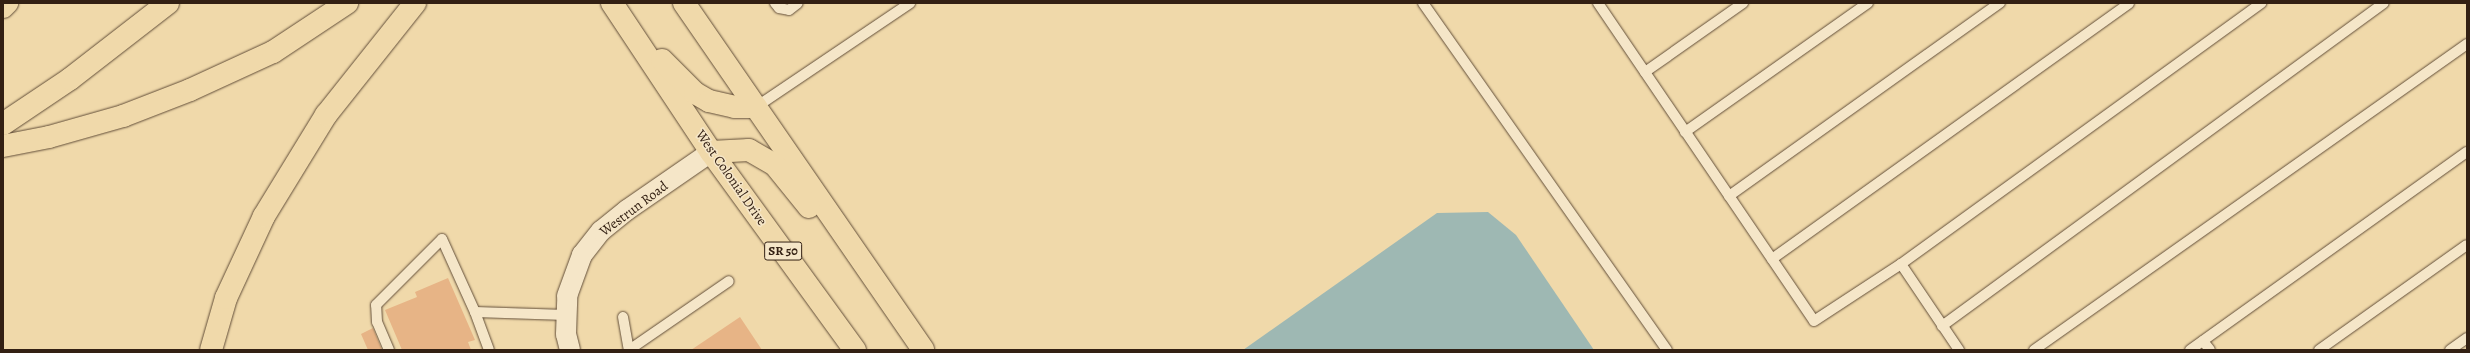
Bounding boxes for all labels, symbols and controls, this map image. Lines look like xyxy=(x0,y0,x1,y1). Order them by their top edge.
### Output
street label: West Colonial Drive xyxy=(692,127,770,229)
street label: Westrun Road xyxy=(597,178,671,240)
road number: SR 50 xyxy=(764,240,802,262)

